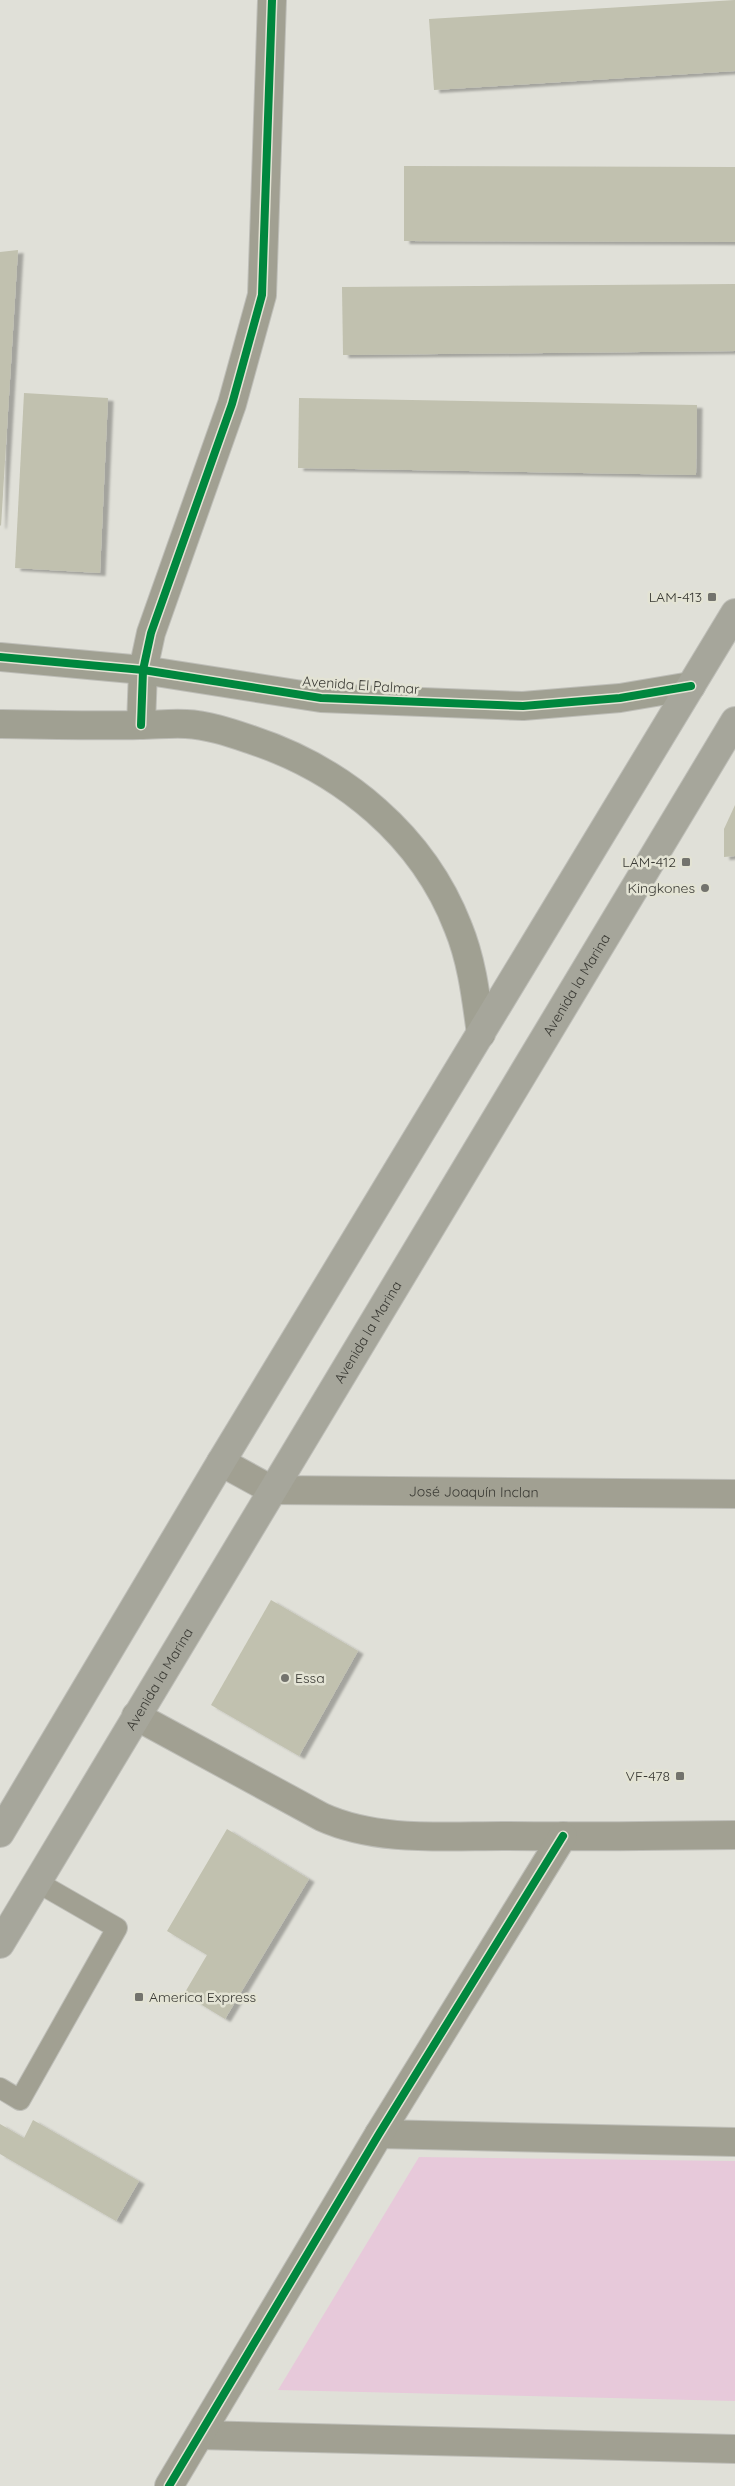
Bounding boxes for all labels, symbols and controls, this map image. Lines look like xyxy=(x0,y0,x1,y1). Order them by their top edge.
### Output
place label: LAM-413 xyxy=(649,588,702,606)
marker: LAM-413 xyxy=(706,591,718,603)
street label: Avenida El Palmar xyxy=(302,672,421,698)
place label: LAM-412 xyxy=(622,853,676,871)
marker: LAM-412 xyxy=(680,856,692,868)
place label: Kingkones xyxy=(628,879,695,897)
marker: Kingkones xyxy=(699,882,711,894)
street label: Avenida la Marina xyxy=(539,930,614,1039)
street label: Avenida la Marina xyxy=(330,1277,405,1387)
street label: José Joaquín Inclan xyxy=(409,1482,539,1501)
street label: Avenida la Marina xyxy=(121,1625,197,1734)
place label: Essa xyxy=(295,1669,325,1687)
marker: Essa xyxy=(279,1672,291,1684)
place label: VF-478 xyxy=(626,1767,670,1785)
marker: VF-478 xyxy=(674,1770,686,1782)
place label: America Express xyxy=(149,1988,256,2006)
marker: America Express xyxy=(133,1991,145,2003)

